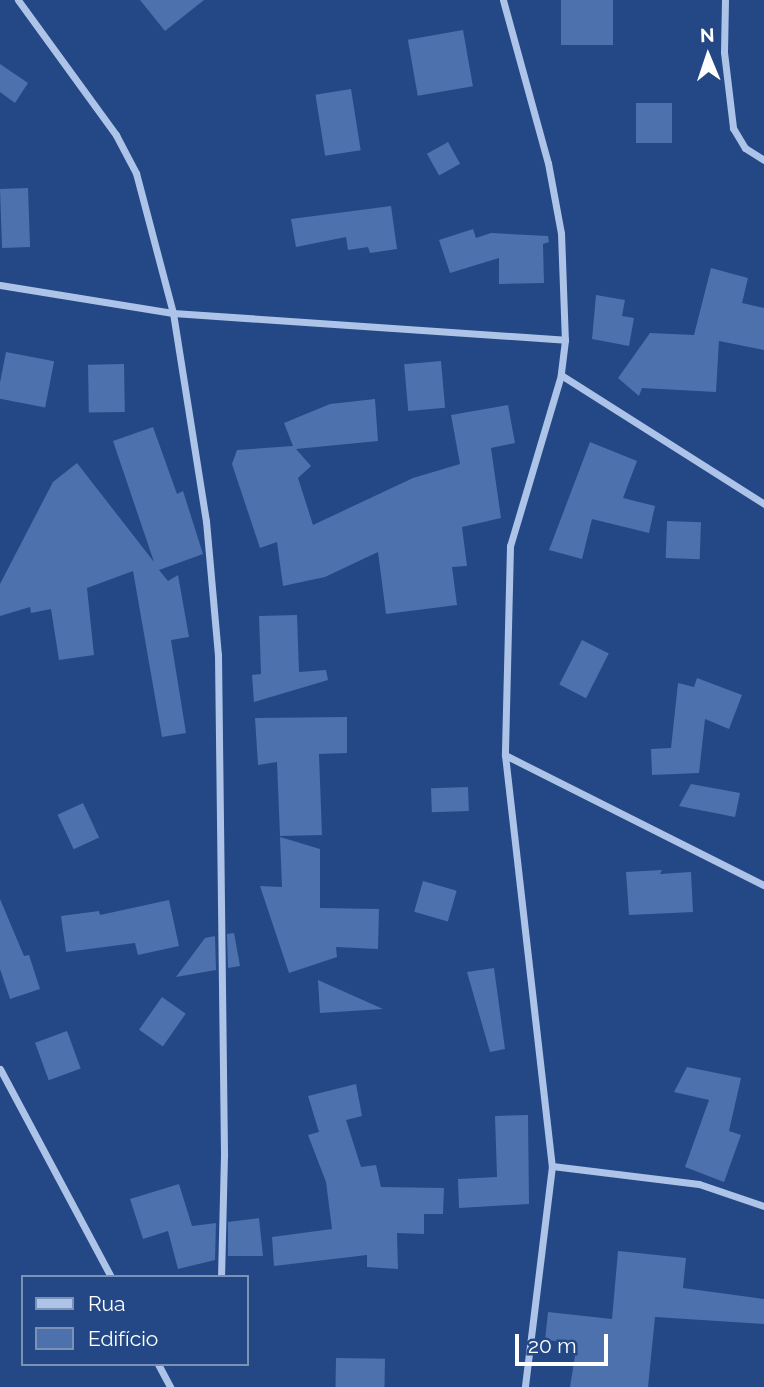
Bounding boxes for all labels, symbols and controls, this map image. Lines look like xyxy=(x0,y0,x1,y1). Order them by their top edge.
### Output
north arrow xyxy=(673,21,743,91)
text: N xyxy=(700,24,715,46)
legend xyxy=(21,1275,248,1366)
text: Rua xyxy=(88,1291,125,1316)
scale bar xyxy=(519,1320,612,1364)
text: Edifício xyxy=(88,1326,158,1351)
text: 20 m xyxy=(528,1333,576,1358)

